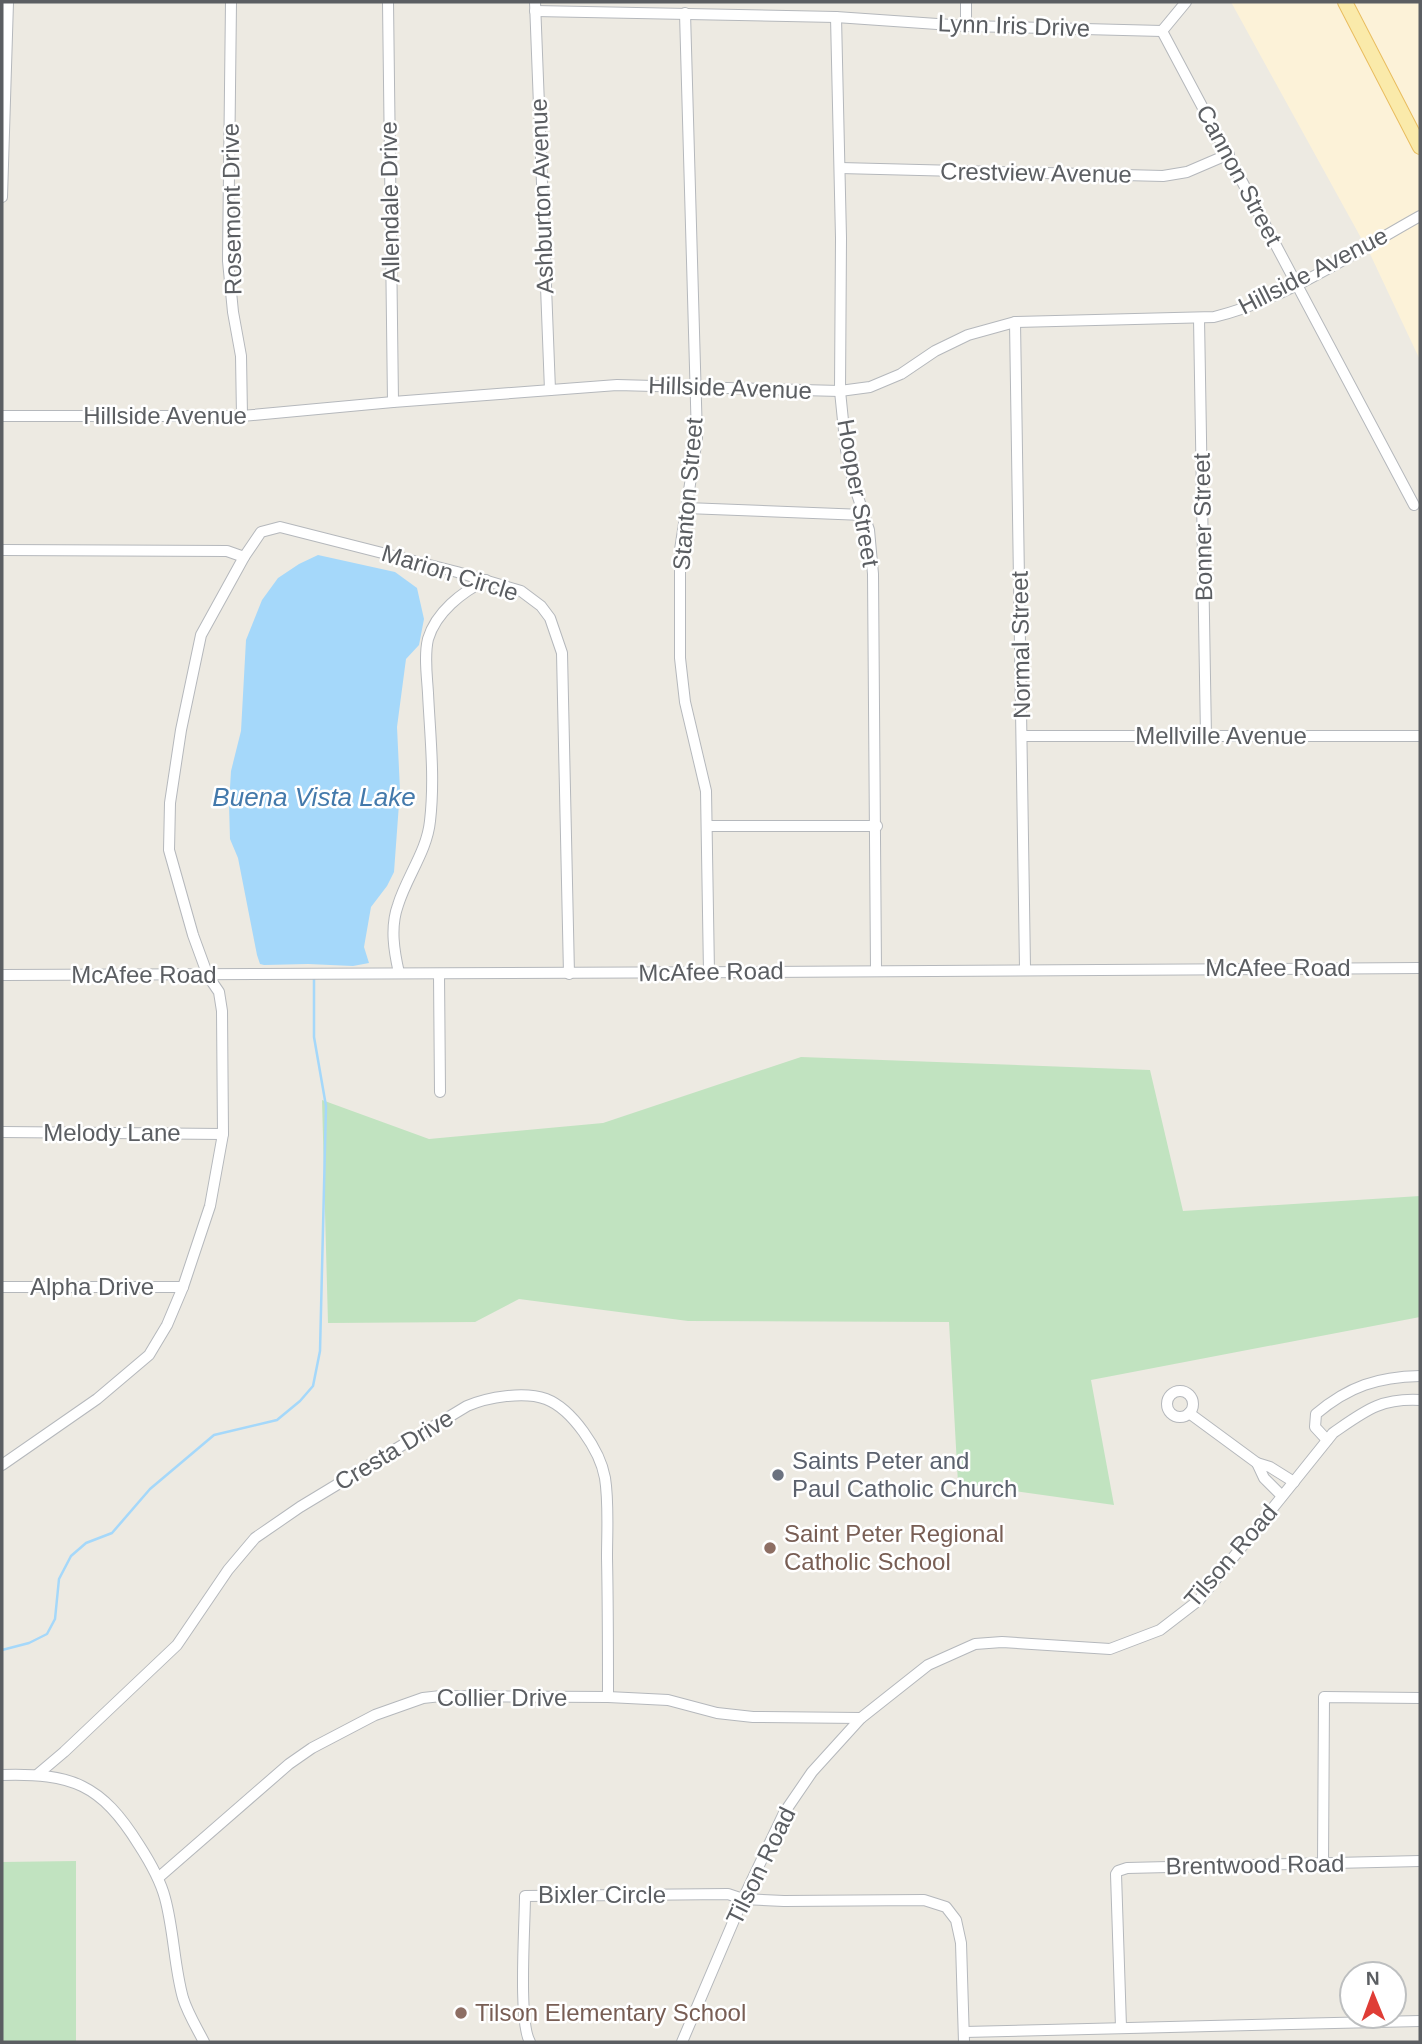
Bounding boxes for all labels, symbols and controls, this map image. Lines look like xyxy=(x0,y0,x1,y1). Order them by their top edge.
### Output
street label: Lynn Iris Drive xyxy=(937,9,1091,42)
street label: Ashburton Avenue xyxy=(525,98,558,294)
street label: Cannon Street xyxy=(1191,100,1288,250)
street label: Allendale Drive xyxy=(375,121,404,283)
street label: Rosemont Drive xyxy=(217,123,246,295)
street label: Crestview Avenue xyxy=(940,157,1132,188)
street label: Hillside Avenue xyxy=(1234,221,1392,320)
street label: Hillside Avenue xyxy=(648,371,812,404)
street label: Hillside Avenue xyxy=(83,402,247,429)
street label: Stanton Street xyxy=(667,416,708,572)
street label: Hooper Street xyxy=(832,417,885,569)
street label: Bonner Street xyxy=(1188,452,1217,601)
street label: Marion Circle xyxy=(379,539,522,606)
street label: Normal Street xyxy=(1006,570,1035,719)
street label: Mellville Avenue xyxy=(1135,722,1307,749)
water label: Buena Vista Lake xyxy=(212,782,416,812)
street label: McAfee Road xyxy=(1205,954,1351,981)
street label: McAfee Road xyxy=(638,957,784,986)
street label: McAfee Road xyxy=(71,961,217,988)
street label: Melody Lane xyxy=(43,1119,181,1146)
street label: Alpha Drive xyxy=(30,1273,154,1300)
street label: Cresta Drive xyxy=(330,1404,458,1495)
place label: Saints Peter and Paul Catholic Church xyxy=(792,1447,1017,1502)
marker: Saints Peter and Paul Catholic Church xyxy=(770,1467,786,1483)
street label: Tilson Road xyxy=(1179,1499,1283,1613)
place label: Saint Peter Regional Catholic School xyxy=(784,1520,1004,1575)
marker: Saint Peter Regional Catholic School xyxy=(762,1540,778,1556)
street label: Collier Drive xyxy=(437,1684,567,1711)
street label: Tilson Road xyxy=(721,1803,801,1929)
street label: Brentwood Road xyxy=(1165,1849,1345,1880)
street label: Bixler Circle xyxy=(538,1881,666,1908)
north arrow xyxy=(1338,1960,1408,2030)
text: N xyxy=(1366,1968,1380,1989)
place label: Tilson Elementary School xyxy=(475,1999,746,2026)
marker: Tilson Elementary School xyxy=(453,2005,469,2021)

